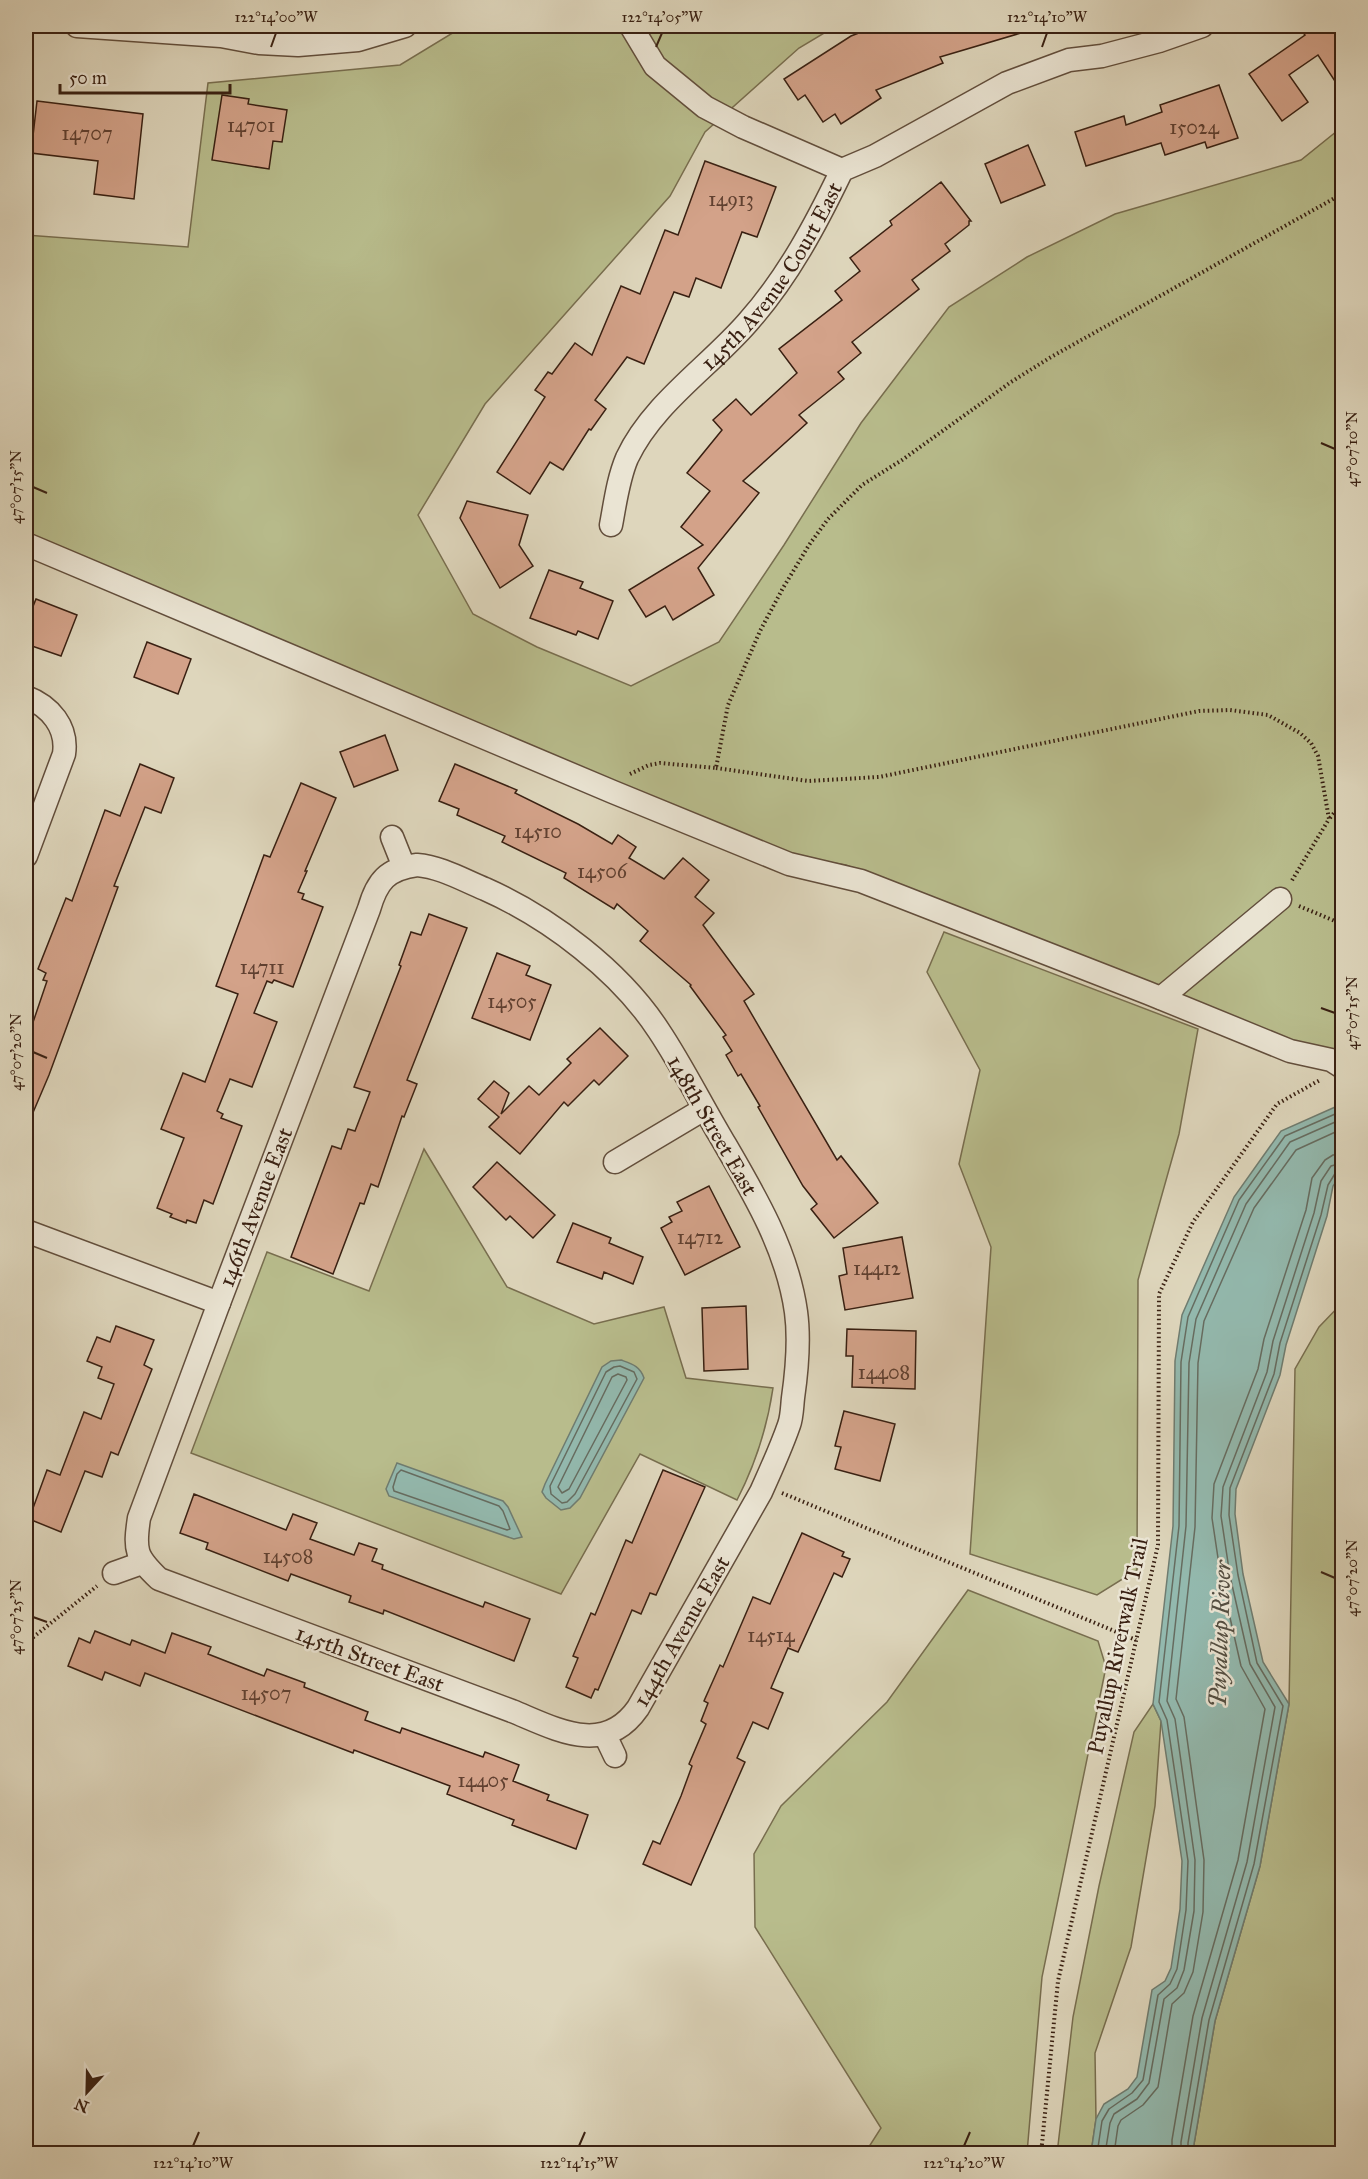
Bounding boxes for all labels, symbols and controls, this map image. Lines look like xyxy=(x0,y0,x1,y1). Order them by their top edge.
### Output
text: 122°14'00"W xyxy=(235,8,318,26)
text: 122°14'05"W xyxy=(621,8,703,26)
text: 122°14'10"W xyxy=(1007,8,1088,26)
scale bar xyxy=(60,57,230,95)
text: 50 m xyxy=(69,67,107,89)
house number: 14701 xyxy=(227,113,275,137)
house number: 15024 xyxy=(1169,115,1220,139)
house number: 14707 xyxy=(61,121,113,145)
street label: 145th Avenue Court East xyxy=(695,178,848,376)
house number: 14913 xyxy=(708,187,754,211)
text: 47°07'10"N xyxy=(1343,411,1361,487)
text: 47°07'15"N xyxy=(7,450,25,524)
house number: 14510 xyxy=(514,819,562,843)
house number: 14506 xyxy=(577,859,628,883)
house number: 14711 xyxy=(240,955,284,979)
text: 47°07'15"N xyxy=(1343,976,1361,1050)
house number: 14505 xyxy=(487,989,537,1013)
text: 47°07'20"N xyxy=(7,1013,25,1091)
street label: 148th Street East xyxy=(661,1050,764,1200)
street label: 146th Avenue East xyxy=(213,1123,298,1291)
house number: 14712 xyxy=(677,1225,723,1249)
house number: 14412 xyxy=(853,1256,901,1280)
house number: 14408 xyxy=(858,1360,910,1384)
street label: Puyallup Riverwalk Trail xyxy=(1081,1535,1154,1757)
text: 47°07'20"N xyxy=(1343,1539,1361,1617)
house number: 14508 xyxy=(263,1544,313,1568)
street label: 144th Avenue East xyxy=(627,1551,736,1711)
water label: Puyallup River xyxy=(1202,1558,1238,1708)
text: 47°07'25"N xyxy=(7,1579,25,1655)
street label: 145th Street East xyxy=(292,1619,448,1698)
house number: 14514 xyxy=(747,1623,796,1647)
house number: 14507 xyxy=(241,1681,291,1705)
house number: 14405 xyxy=(457,1768,509,1792)
north arrow xyxy=(57,2062,117,2122)
text: N xyxy=(71,2094,91,2117)
text: 122°14'10"W xyxy=(153,2154,234,2172)
text: 122°14'15"W xyxy=(540,2154,619,2172)
text: 122°14'20"W xyxy=(923,2154,1005,2172)

